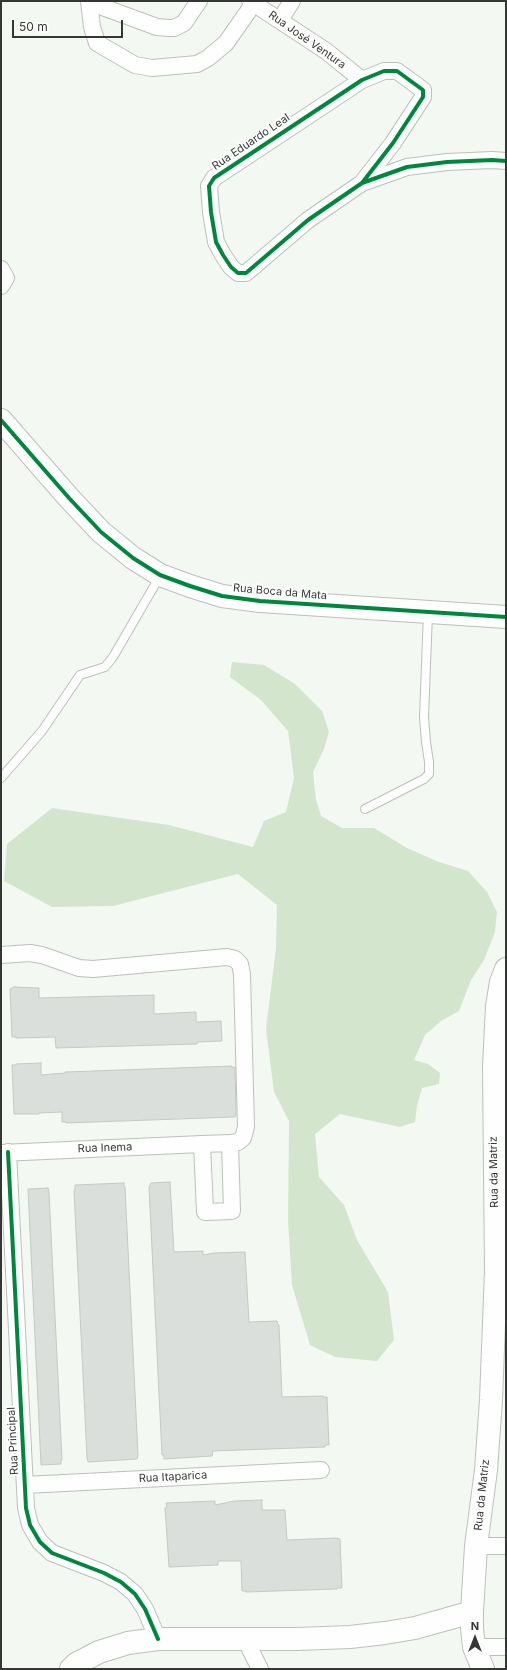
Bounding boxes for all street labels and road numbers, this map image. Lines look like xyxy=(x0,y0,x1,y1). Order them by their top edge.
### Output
street label: Rua José Ventura xyxy=(266,8,348,72)
street label: Rua Eduardo Leal xyxy=(210,111,292,173)
street label: Rua Boca da Mata xyxy=(232,581,328,603)
street label: Rua da Matriz xyxy=(487,1136,501,1208)
street label: Rua Inema xyxy=(78,1140,132,1156)
street label: Rua Principal xyxy=(5,1407,21,1475)
street label: Rua da Matriz xyxy=(472,1459,492,1531)
street label: Rua Itaparica xyxy=(139,1469,207,1485)

